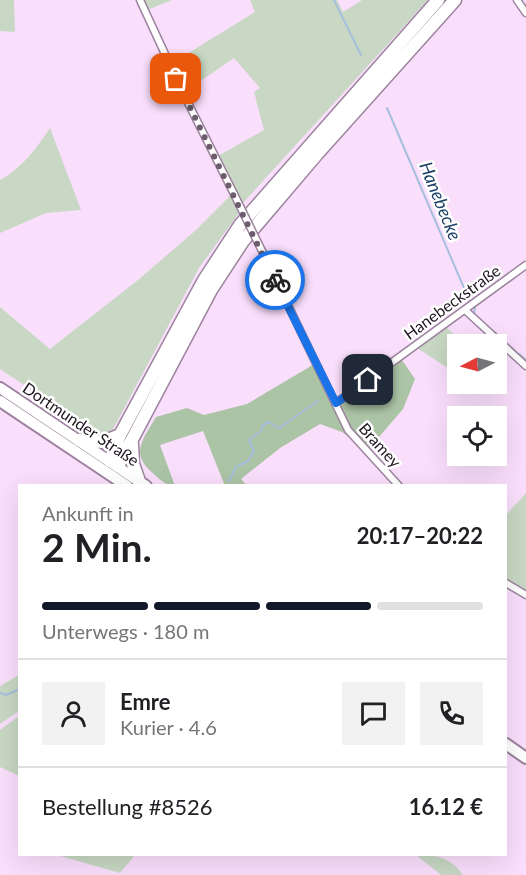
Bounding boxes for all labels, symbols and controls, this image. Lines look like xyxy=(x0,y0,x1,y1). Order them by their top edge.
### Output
pin xyxy=(150,53,201,104)
icon: bag xyxy=(159,62,192,95)
water label: Hanebecke xyxy=(415,158,467,243)
courier xyxy=(245,250,305,310)
street label: Hanebeckstraße xyxy=(400,260,504,343)
icon: bike xyxy=(259,264,292,297)
north arrow xyxy=(447,334,507,394)
map controls xyxy=(447,334,507,466)
pin xyxy=(342,354,393,405)
icon: home xyxy=(351,363,384,396)
street label: Dortmunder Straße xyxy=(20,378,143,470)
button: locate xyxy=(447,406,507,466)
street label: Bramey xyxy=(355,418,406,471)
text: Ankunft in xyxy=(42,501,134,525)
text: 20:17–20:22 xyxy=(357,522,483,549)
text: 2 Min. xyxy=(42,524,152,570)
text: Unterwegs · 180 m xyxy=(42,619,209,643)
button: person xyxy=(42,682,105,745)
button: chat xyxy=(342,682,405,745)
button: phone xyxy=(420,682,483,745)
text: Emre xyxy=(120,688,170,715)
text: Kurier · 4.6 xyxy=(120,715,217,739)
text: Bestellung #8526 xyxy=(42,793,212,820)
text: 16.12 € xyxy=(409,793,483,820)

